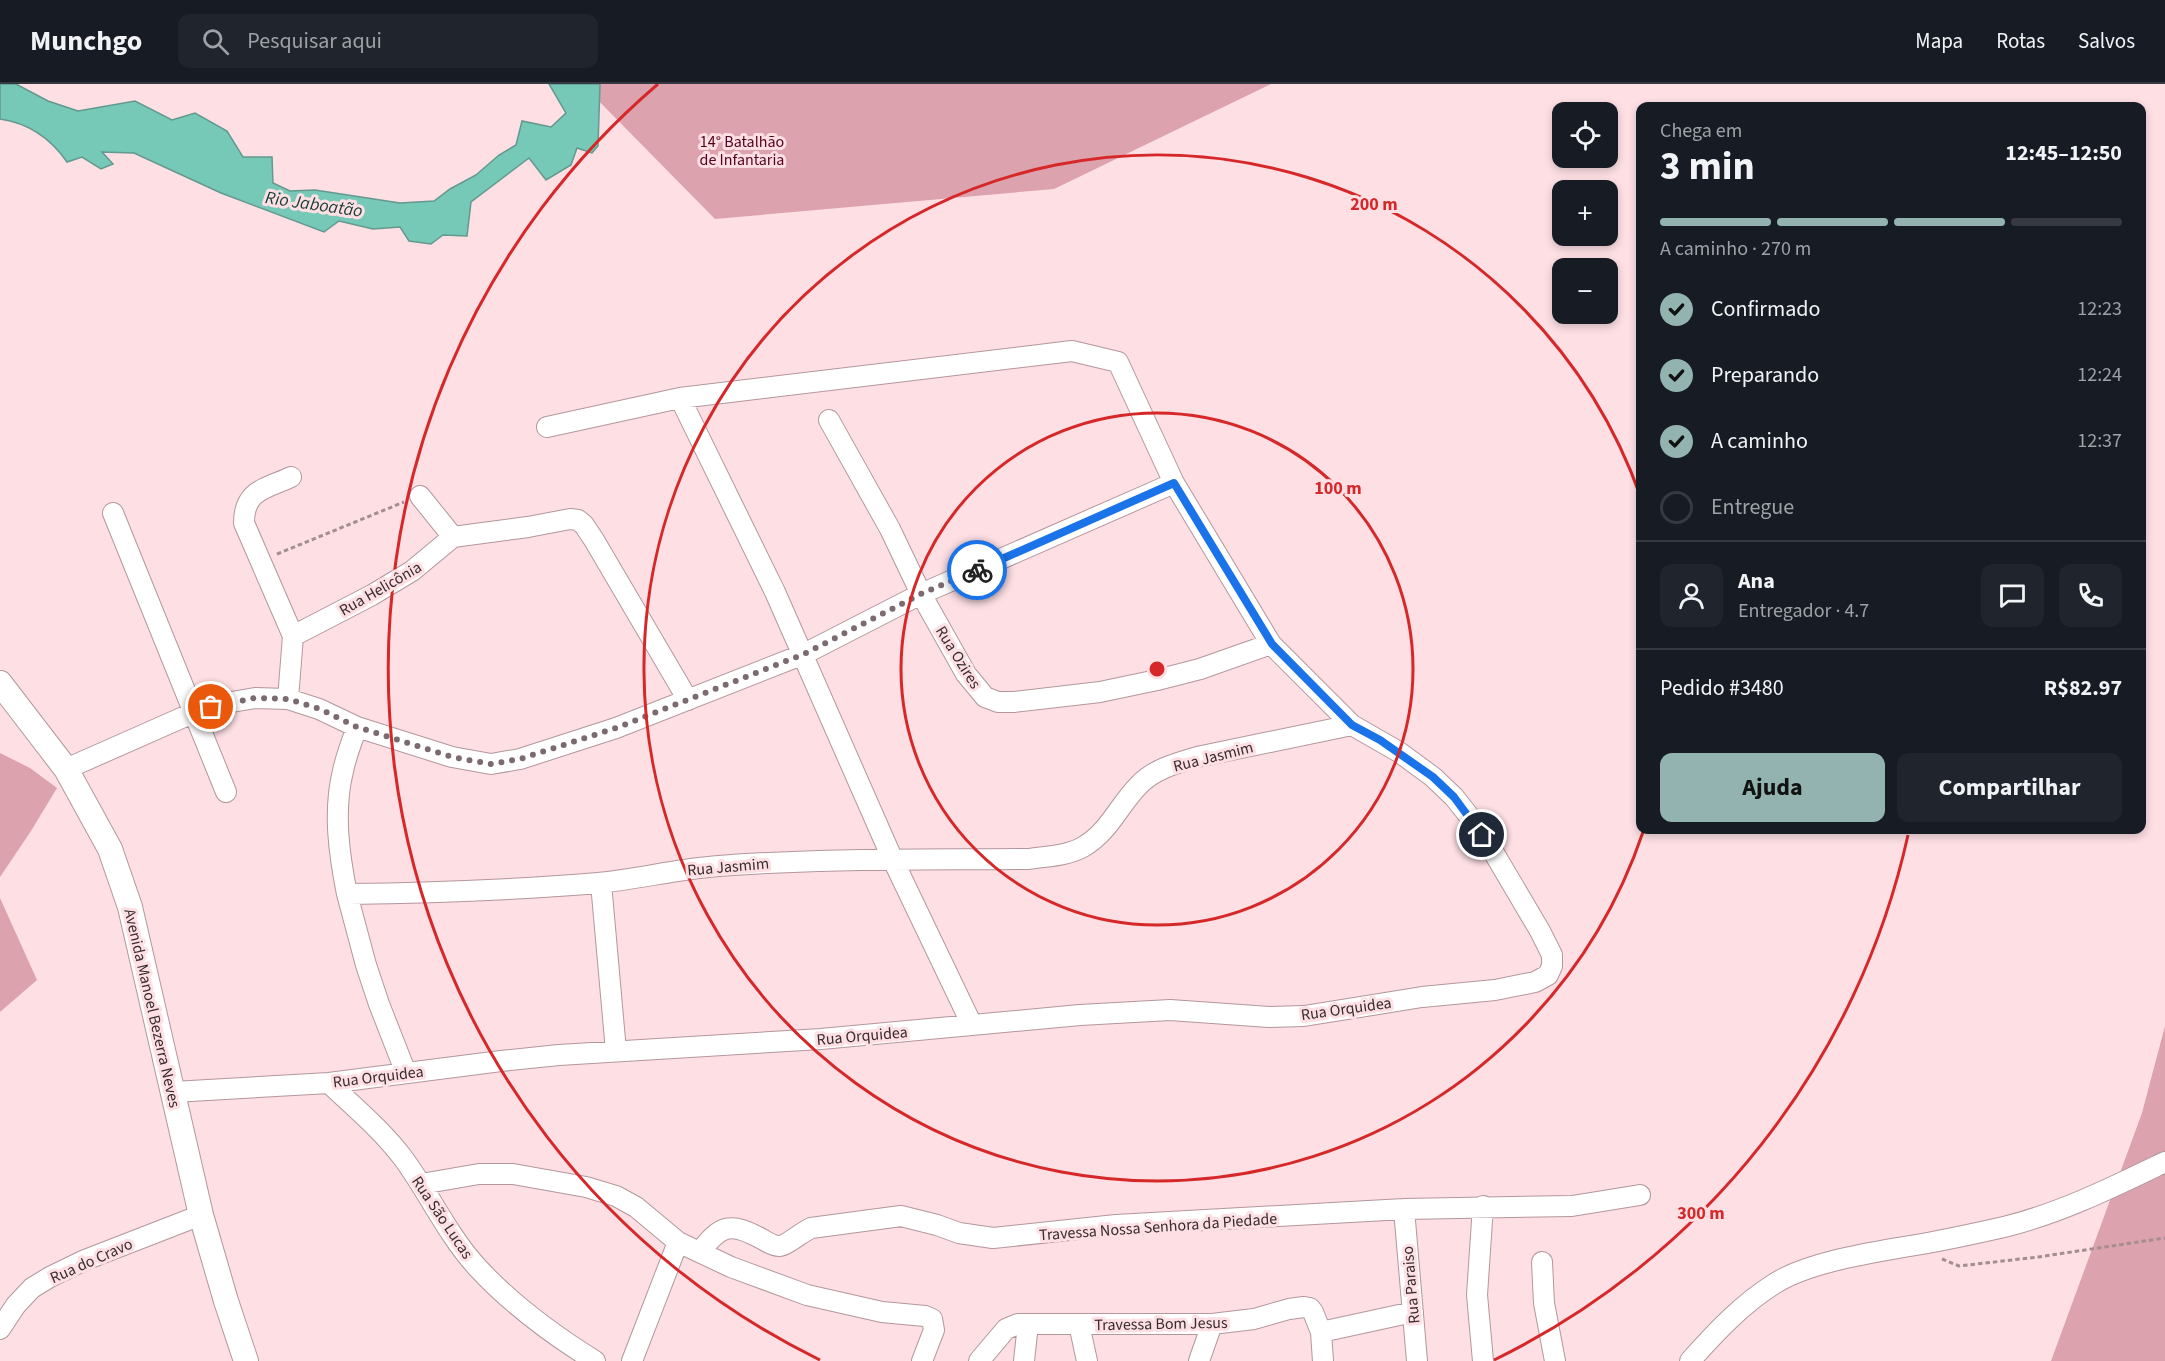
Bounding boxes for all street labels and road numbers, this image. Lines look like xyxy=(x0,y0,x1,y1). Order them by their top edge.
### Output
street label: Rua Helicônia xyxy=(335,556,426,621)
street label: Rua Ozires xyxy=(930,622,986,693)
street label: Rua Jasmim xyxy=(1171,736,1256,778)
street label: Rua Jasmim xyxy=(686,852,770,882)
street label: Avenida Manoel Bezerra Neves xyxy=(118,907,186,1110)
street label: Rua Orquidea xyxy=(1299,992,1393,1026)
street label: Rua Orquidea xyxy=(816,1021,909,1051)
street label: Rua Orquidea xyxy=(331,1061,425,1093)
street label: Rua São Lucas xyxy=(406,1172,478,1264)
street label: Travessa Nossa Senhora da Piedade xyxy=(1038,1208,1278,1246)
street label: Rua do Cravo xyxy=(47,1233,136,1289)
street label: Rua Paraiso xyxy=(1397,1245,1425,1325)
street label: Travessa Bom Jesus xyxy=(1094,1312,1228,1336)

